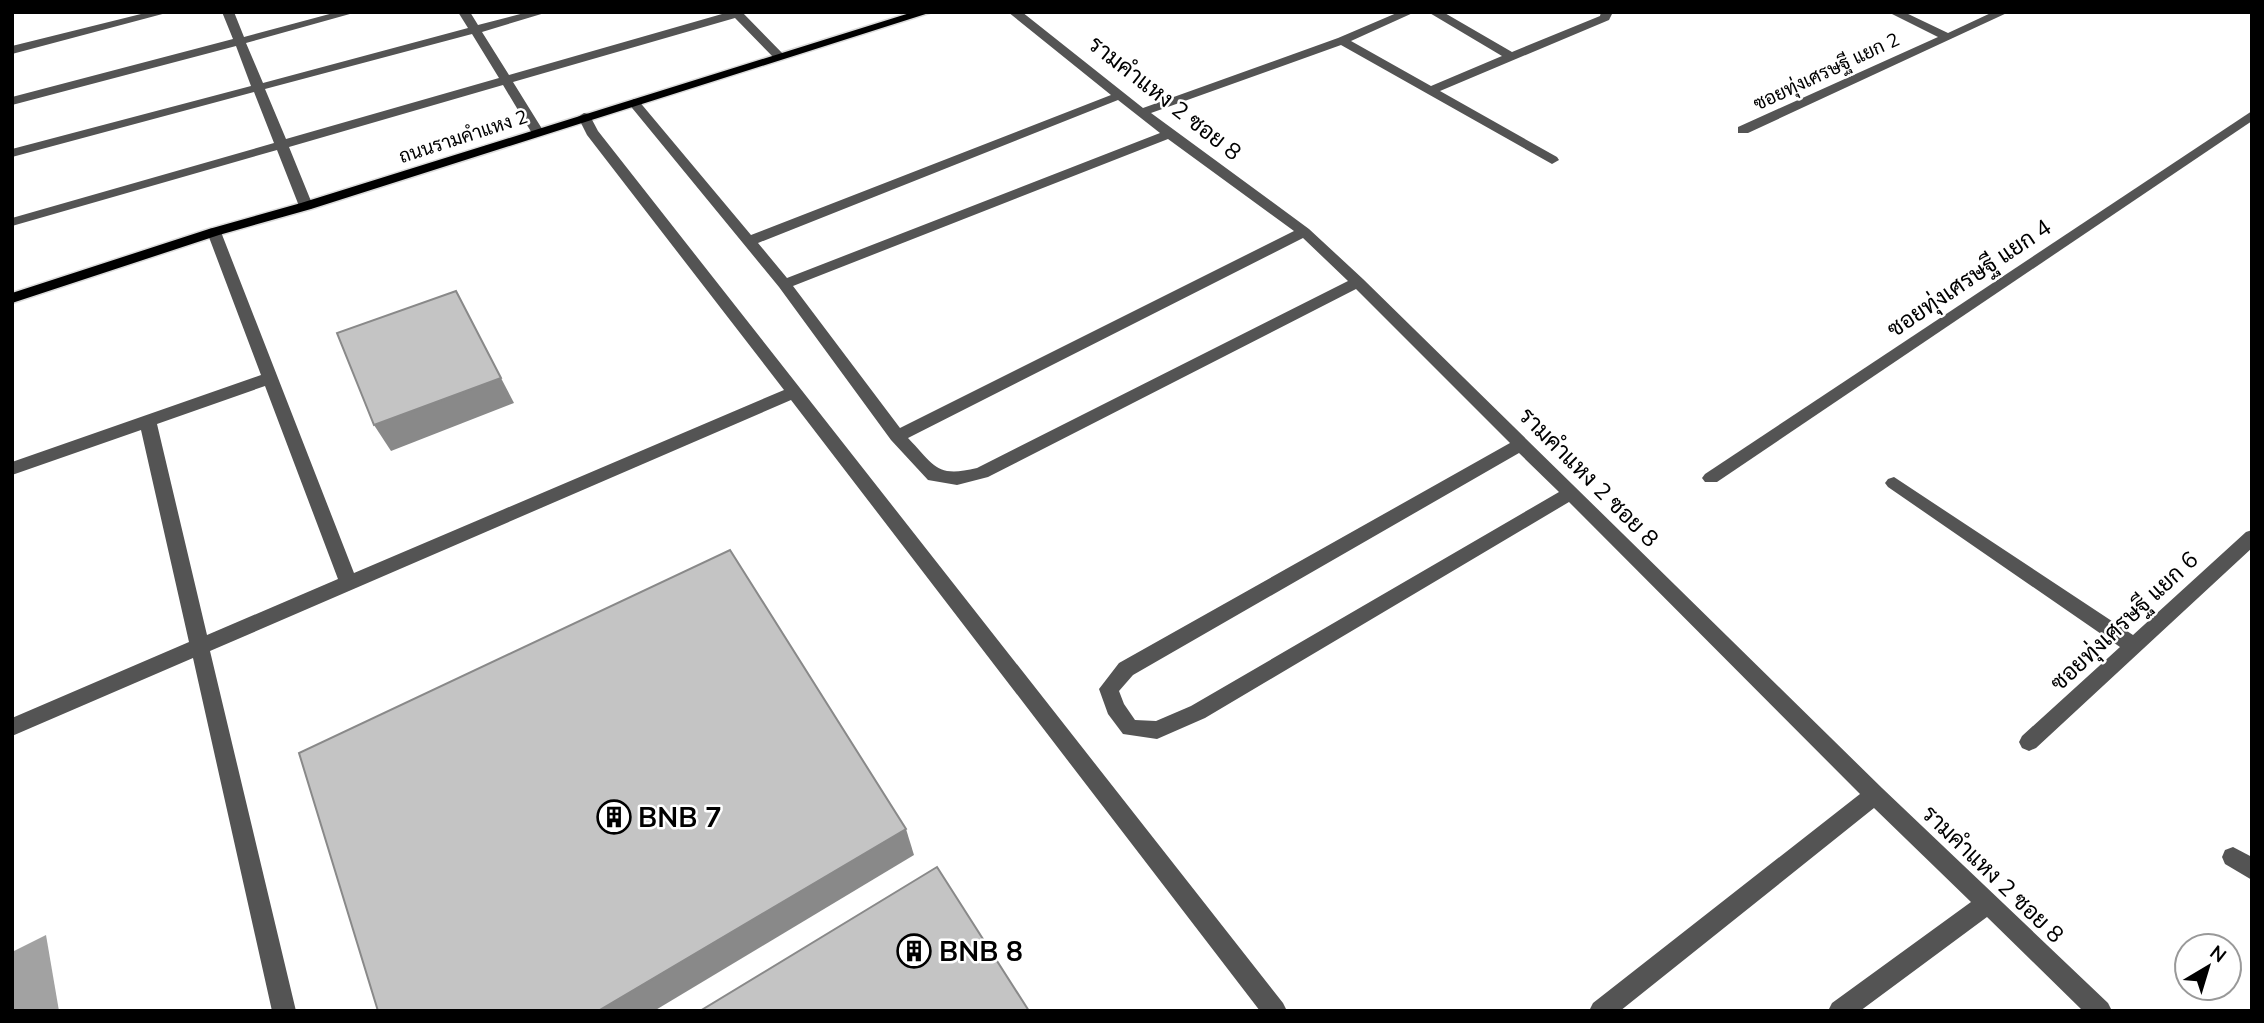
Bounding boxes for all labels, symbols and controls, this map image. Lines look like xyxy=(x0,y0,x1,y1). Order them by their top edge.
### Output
street label: ซอยทุ่งเศรษฐี แยก 2 xyxy=(1749,27,1904,117)
street label: รามคำแหง 2 ซอย 8 xyxy=(1082,29,1248,168)
street label: ถนนรามคำแหง 2 xyxy=(396,104,531,170)
street label: ซอยทุ่งเศรษฐี แยก 4 xyxy=(1881,212,2057,345)
street label: รามคำแหง 2 ซอย 8 xyxy=(1512,401,1665,554)
street label: ซอยทุ่งเศรษฐี แยก 6 xyxy=(2044,545,2205,698)
building icon: BNB 7 xyxy=(595,798,633,836)
place label: BNB 7 xyxy=(638,799,722,837)
street label: รามคำแหง 2 ซอย 8 xyxy=(1915,799,2070,950)
building icon: BNB 8 xyxy=(895,932,933,970)
north arrow xyxy=(2173,932,2243,1002)
place label: BNB 8 xyxy=(939,933,1023,971)
text: N xyxy=(2204,940,2231,969)

